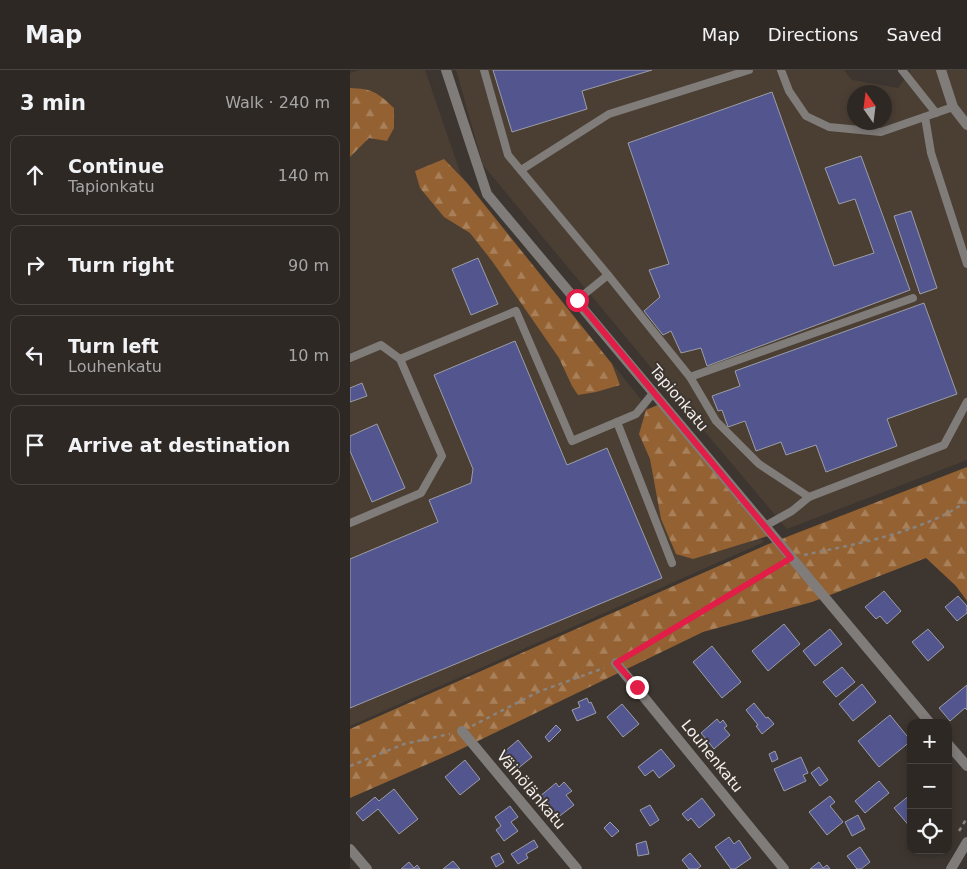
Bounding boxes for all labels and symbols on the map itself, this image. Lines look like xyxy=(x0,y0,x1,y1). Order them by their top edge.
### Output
north arrow xyxy=(847,85,892,130)
route start xyxy=(566,289,589,312)
street label: Tapionkatu xyxy=(645,360,712,435)
route end xyxy=(626,676,649,699)
street label: Louhenkatu xyxy=(677,716,747,796)
street label: Väinölänkatu xyxy=(493,747,569,833)

